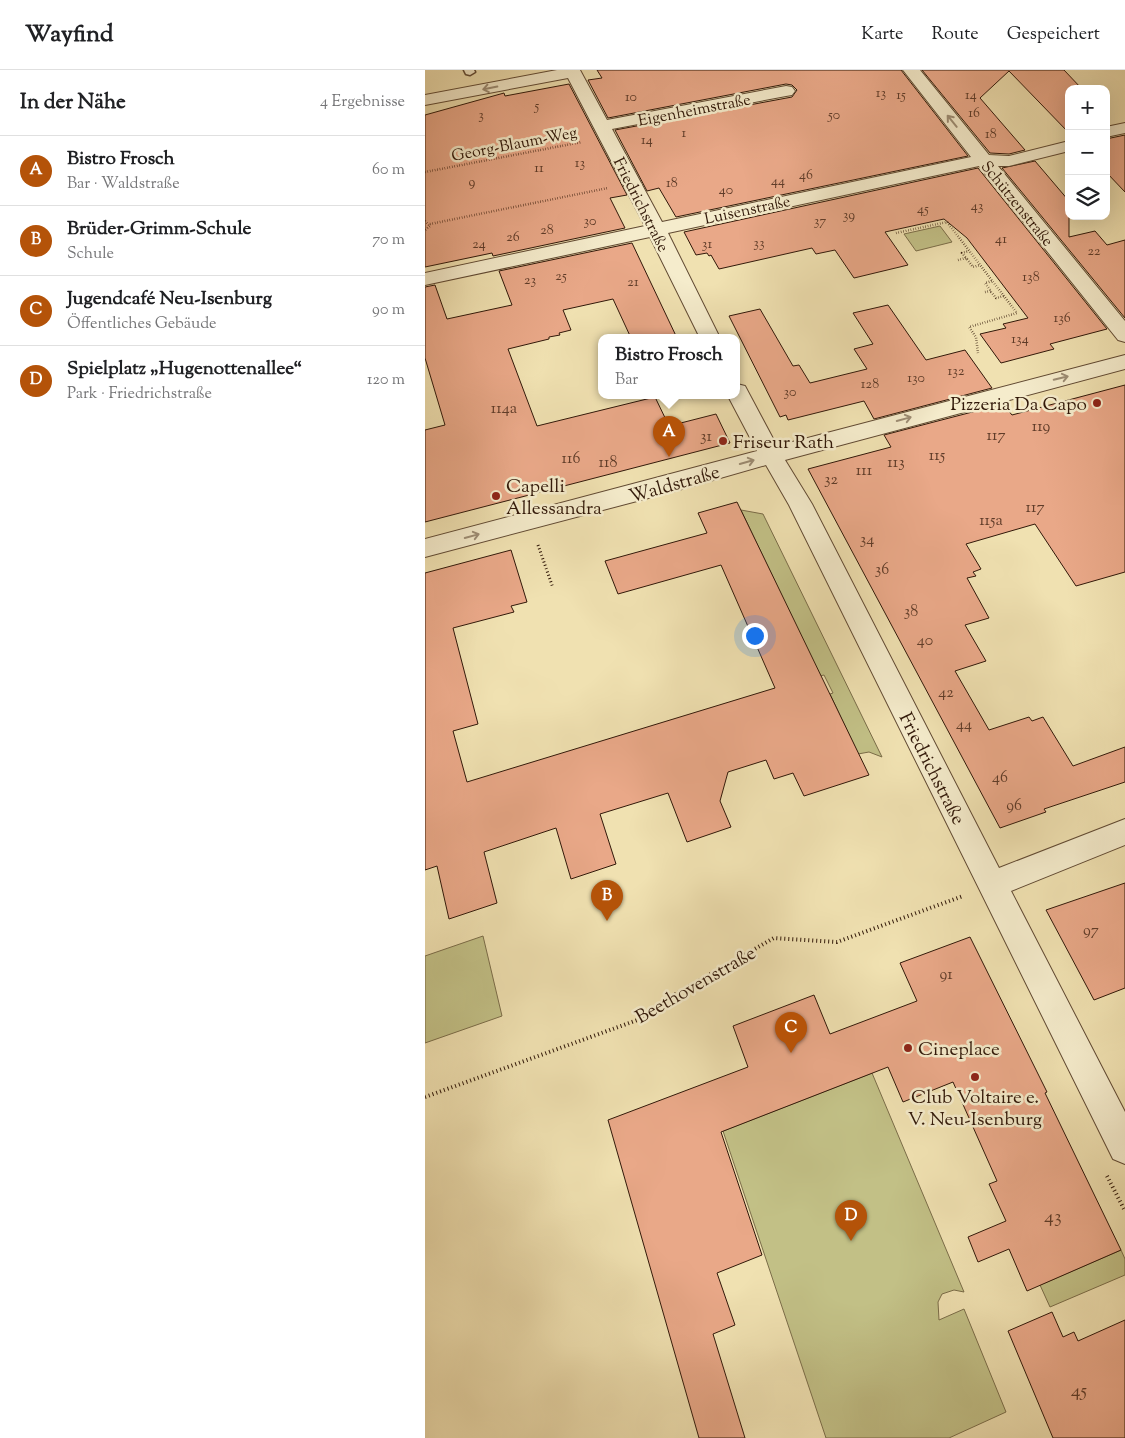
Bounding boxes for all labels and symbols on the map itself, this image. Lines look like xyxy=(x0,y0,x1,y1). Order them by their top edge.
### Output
one-way arrow xyxy=(483,83,499,93)
house number: 13 xyxy=(876,84,887,104)
house number: 15 xyxy=(896,86,906,106)
house number: 14 xyxy=(965,86,977,106)
house number: 10 xyxy=(625,88,637,108)
street label: Eigenheimstraße xyxy=(636,89,753,134)
house number: 5 xyxy=(534,97,540,117)
house number: 16 xyxy=(968,104,980,124)
house number: 3 xyxy=(478,106,484,126)
house number: 50 xyxy=(827,106,840,126)
one-way arrow xyxy=(947,115,958,128)
street label: Georg-Blaum-Weg xyxy=(450,122,579,169)
house number: 1 xyxy=(682,124,687,144)
house number: 18 xyxy=(985,125,997,145)
house number: 14 xyxy=(641,131,653,151)
house number: 13 xyxy=(575,154,586,174)
street label: Friedrichstraße xyxy=(606,154,674,256)
street label: Schützenstraße xyxy=(974,157,1058,252)
house number: 11 xyxy=(534,159,544,179)
house number: 46 xyxy=(799,166,813,186)
house number: 44 xyxy=(771,172,785,192)
house number: 9 xyxy=(469,173,476,193)
house number: 18 xyxy=(666,174,678,194)
house number: 40 xyxy=(719,181,733,201)
street label: Luisenstraße xyxy=(702,191,793,232)
house number: 43 xyxy=(971,197,984,217)
house number: 45 xyxy=(917,200,929,220)
house number: 39 xyxy=(843,206,855,226)
house number: 30 xyxy=(584,212,596,232)
house number: 37 xyxy=(814,212,826,232)
house number: 28 xyxy=(540,221,554,241)
house number: 26 xyxy=(506,228,520,248)
house number: 41 xyxy=(995,230,1007,250)
house number: 33 xyxy=(753,234,765,254)
house number: 24 xyxy=(472,235,486,255)
house number: 31 xyxy=(702,235,712,255)
house number: 22 xyxy=(1087,242,1101,262)
house number: 25 xyxy=(555,267,567,287)
house number: 138 xyxy=(1022,268,1040,288)
house number: 23 xyxy=(524,271,536,291)
house number: 21 xyxy=(627,273,639,293)
house number: 136 xyxy=(1053,309,1071,329)
house number: 134 xyxy=(1011,330,1029,350)
house number: 132 xyxy=(948,362,965,382)
house number: 130 xyxy=(907,369,925,389)
one-way arrow xyxy=(1053,373,1069,382)
house number: 128 xyxy=(861,375,879,395)
house number: 30 xyxy=(784,383,796,403)
place label: Pizzeria Da Capo xyxy=(950,392,1087,419)
marker: Pizzeria Da Capo xyxy=(1091,397,1103,409)
house number: 114a xyxy=(491,398,518,421)
one-way arrow xyxy=(896,414,912,424)
pin: A xyxy=(653,416,685,457)
house number: 119 xyxy=(1032,416,1050,439)
house number: 117 xyxy=(987,425,1005,448)
house number: 31 xyxy=(700,426,713,449)
place label: Friseur Rath xyxy=(733,430,834,457)
marker: Friseur Rath xyxy=(717,435,729,447)
house number: 115 xyxy=(929,445,946,468)
house number: 116 xyxy=(562,448,580,471)
house number: 118 xyxy=(599,452,617,475)
house number: 113 xyxy=(887,452,905,475)
one-way arrow xyxy=(739,457,755,466)
street label: Waldstraße xyxy=(626,460,723,511)
house number: 111 xyxy=(856,460,873,483)
house number: 32 xyxy=(824,469,838,492)
place label: Capelli Allessandra xyxy=(506,474,602,523)
marker: Capelli Allessandra xyxy=(490,490,502,502)
house number: 117 xyxy=(1026,497,1044,520)
house number: 115a xyxy=(979,510,1003,533)
house number: 34 xyxy=(860,529,874,552)
one-way arrow xyxy=(464,531,480,540)
house number: 36 xyxy=(875,559,889,582)
house number: 38 xyxy=(904,601,918,624)
your location xyxy=(742,623,768,649)
house number: 40 xyxy=(917,630,933,653)
house number: 42 xyxy=(938,682,954,705)
street label: Friedrichstraße xyxy=(891,708,971,830)
house number: 44 xyxy=(956,714,972,737)
house number: 46 xyxy=(992,767,1008,790)
house number: 96 xyxy=(1006,795,1022,818)
pin: B xyxy=(591,880,623,921)
house number: 97 xyxy=(1083,920,1099,943)
street label: Beethovenstraße xyxy=(631,941,762,1032)
house number: 91 xyxy=(939,964,953,987)
pin: C xyxy=(775,1012,807,1053)
place label: Cineplace xyxy=(918,1037,1000,1064)
marker: Cineplace xyxy=(902,1042,914,1054)
marker: Club Voltaire e. V. Neu-Isenburg xyxy=(969,1071,981,1083)
place label: Club Voltaire e. V. Neu-Isenburg xyxy=(908,1085,1042,1134)
pin: D xyxy=(835,1200,867,1241)
house number: 43 xyxy=(1044,1204,1062,1231)
house number: 45 xyxy=(1071,1378,1088,1405)

